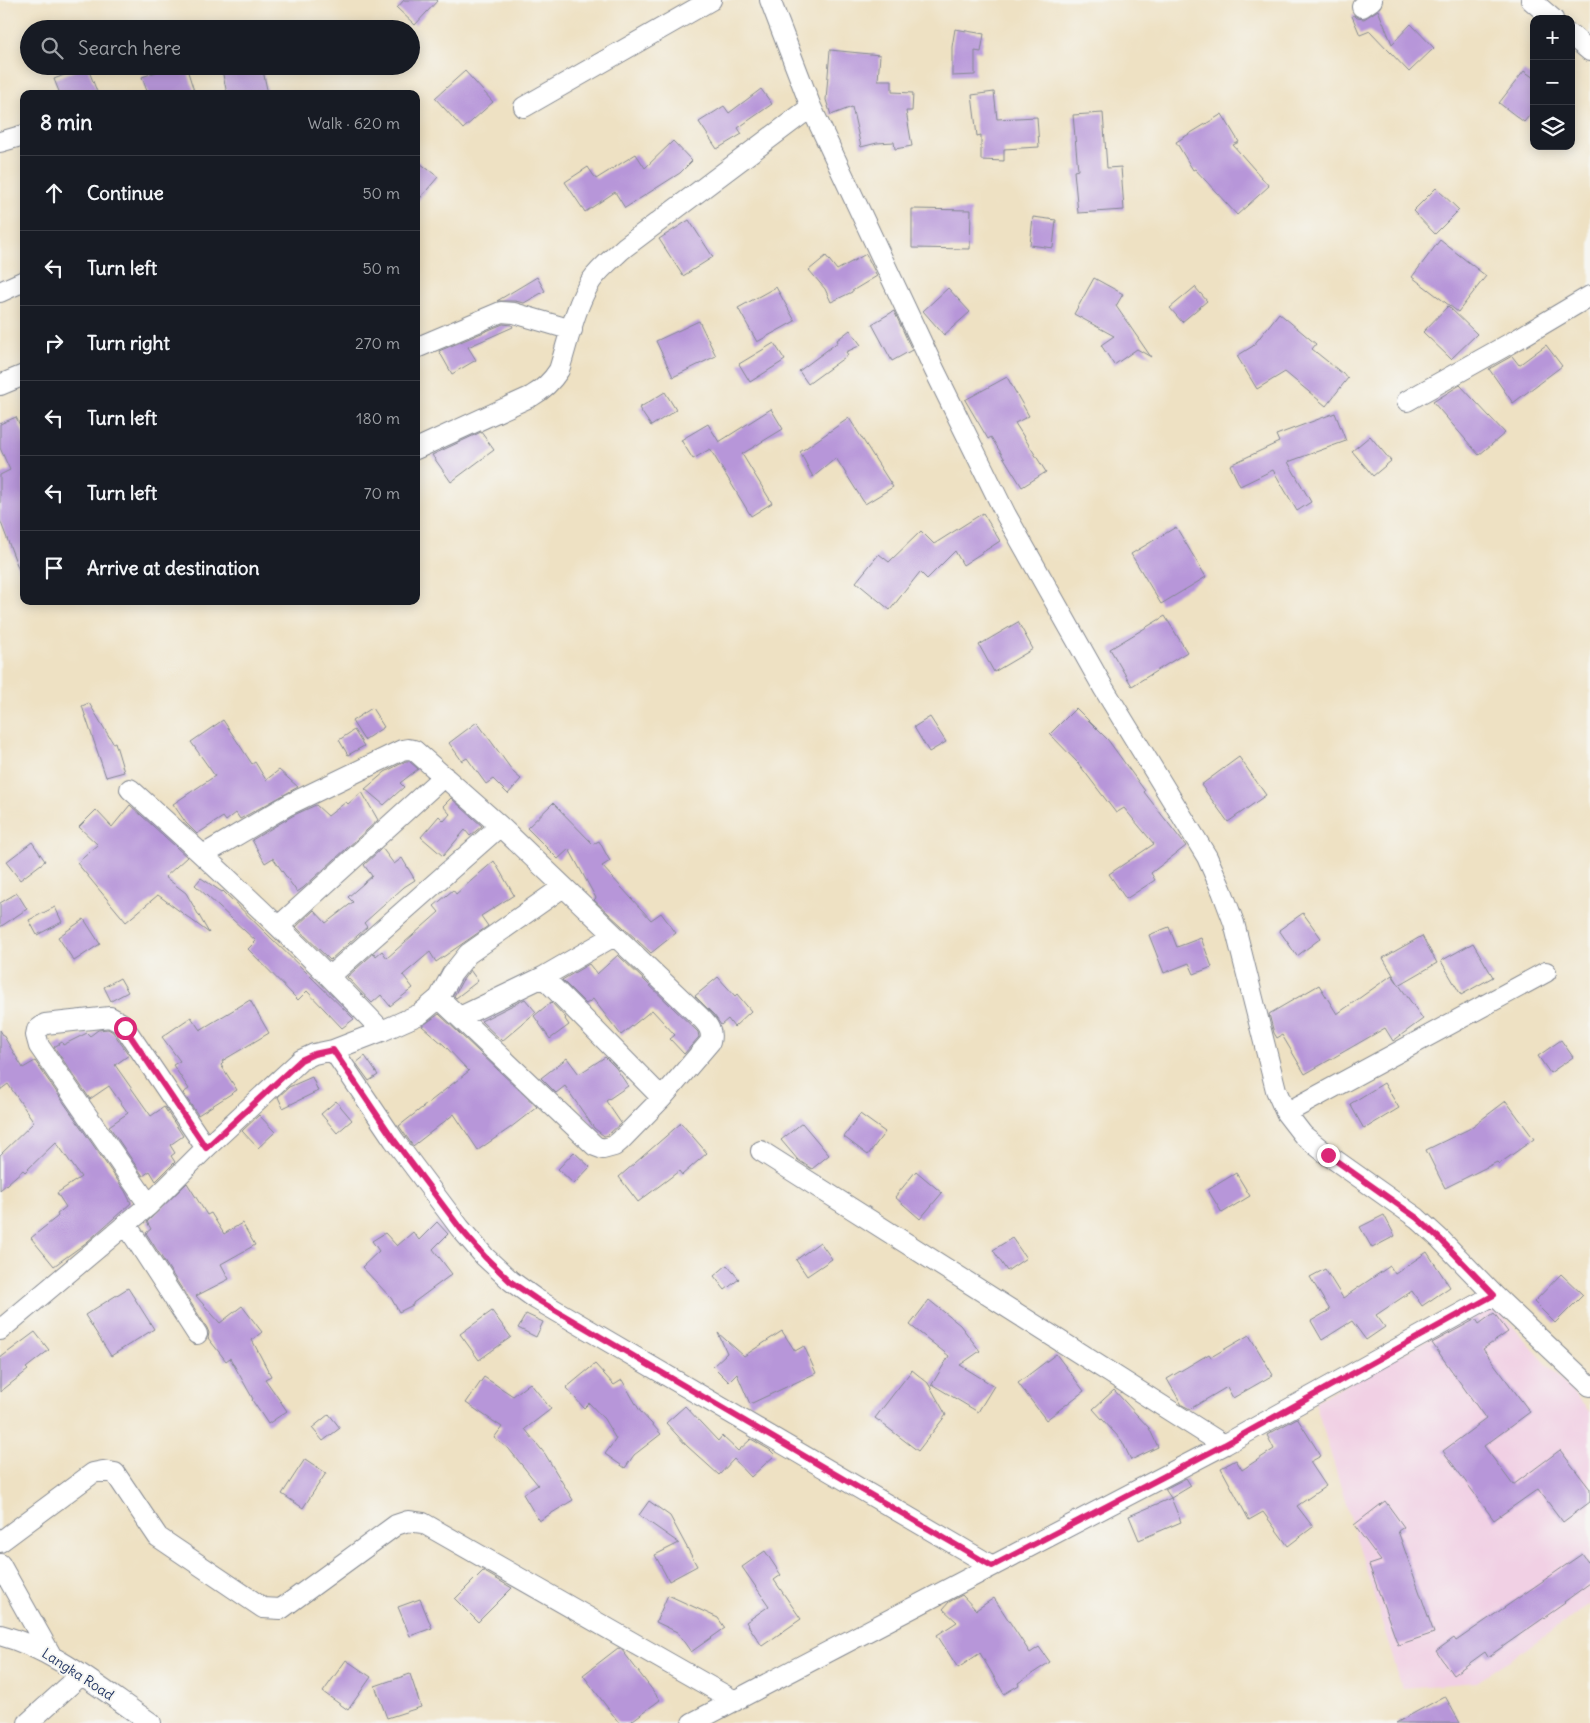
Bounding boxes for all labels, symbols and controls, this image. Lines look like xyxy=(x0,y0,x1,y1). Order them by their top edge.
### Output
map controls xyxy=(1530,15,1575,150)
button: + xyxy=(1530,15,1575,60)
search box xyxy=(20,20,420,75)
icon: search xyxy=(38,34,66,62)
text: Search here xyxy=(78,36,181,60)
button: − xyxy=(1530,60,1575,105)
button: layers xyxy=(1530,105,1575,150)
text: 8 min xyxy=(40,109,92,136)
text: Walk · 620 m xyxy=(308,113,400,133)
icon: ahead xyxy=(40,179,68,207)
text: Continue xyxy=(87,181,164,205)
text: 50 m xyxy=(362,183,400,203)
icon: left xyxy=(40,254,68,282)
text: Turn left xyxy=(87,256,157,280)
text: 50 m xyxy=(362,258,400,278)
icon: right xyxy=(40,329,68,357)
text: Turn right xyxy=(87,331,170,355)
text: 270 m xyxy=(355,333,400,353)
icon: left xyxy=(40,404,68,432)
text: Turn left xyxy=(87,406,157,430)
text: 180 m xyxy=(356,408,400,428)
icon: left xyxy=(40,479,68,507)
text: Turn left xyxy=(87,481,157,505)
text: 70 m xyxy=(364,483,400,503)
icon: arrive xyxy=(40,554,68,582)
text: Arrive at destination xyxy=(87,556,260,580)
route start xyxy=(114,1017,137,1040)
route end xyxy=(1317,1144,1340,1167)
street label: Langka Road xyxy=(38,1644,118,1704)

